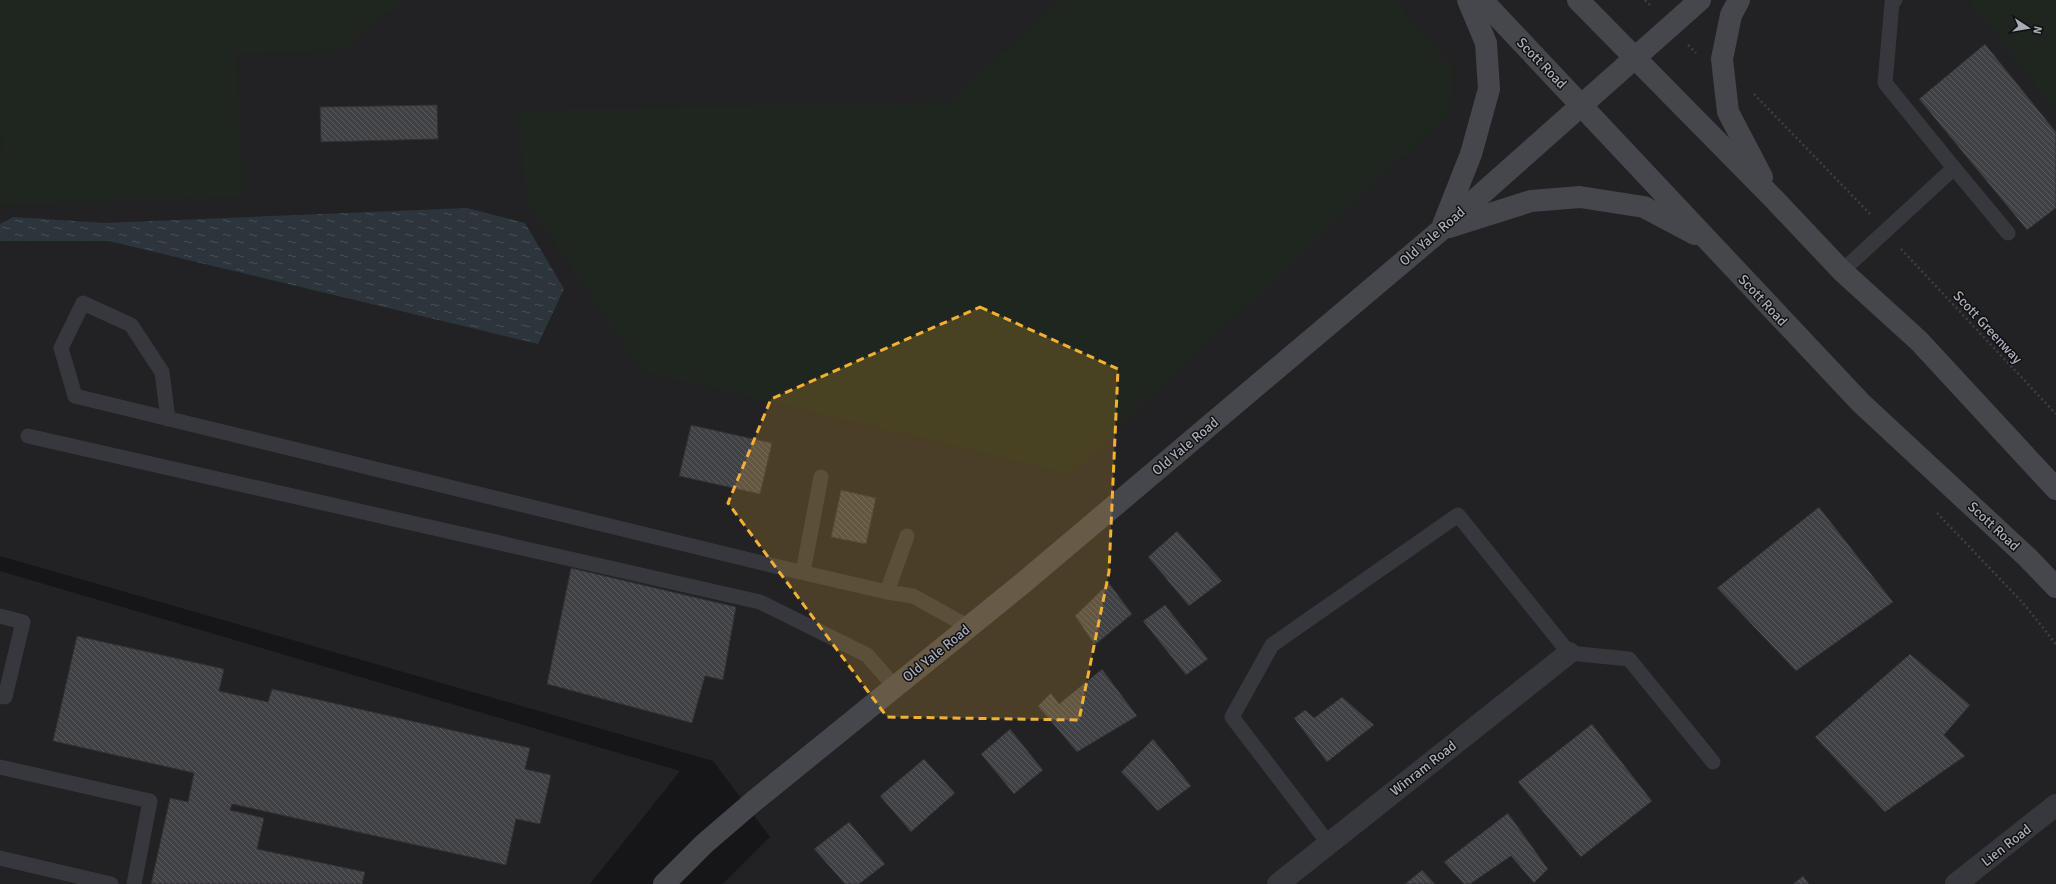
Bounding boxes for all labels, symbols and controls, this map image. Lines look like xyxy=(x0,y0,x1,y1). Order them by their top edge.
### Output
north arrow xyxy=(2008,8,2048,48)
text: N xyxy=(2030,25,2044,35)
street label: Scott Road xyxy=(1513,34,1570,92)
street label: Old Yale Road xyxy=(1396,203,1469,269)
street label: Scott Road xyxy=(1734,271,1791,330)
street label: Scott Greenway xyxy=(1950,287,2026,368)
street label: Old Yale Road xyxy=(1149,414,1222,479)
street label: Scott Road xyxy=(1964,498,2023,555)
street label: Old Yale Road xyxy=(899,621,973,686)
street label: Winram Road xyxy=(1387,737,1460,800)
street label: Lien Road xyxy=(1978,821,2035,870)

